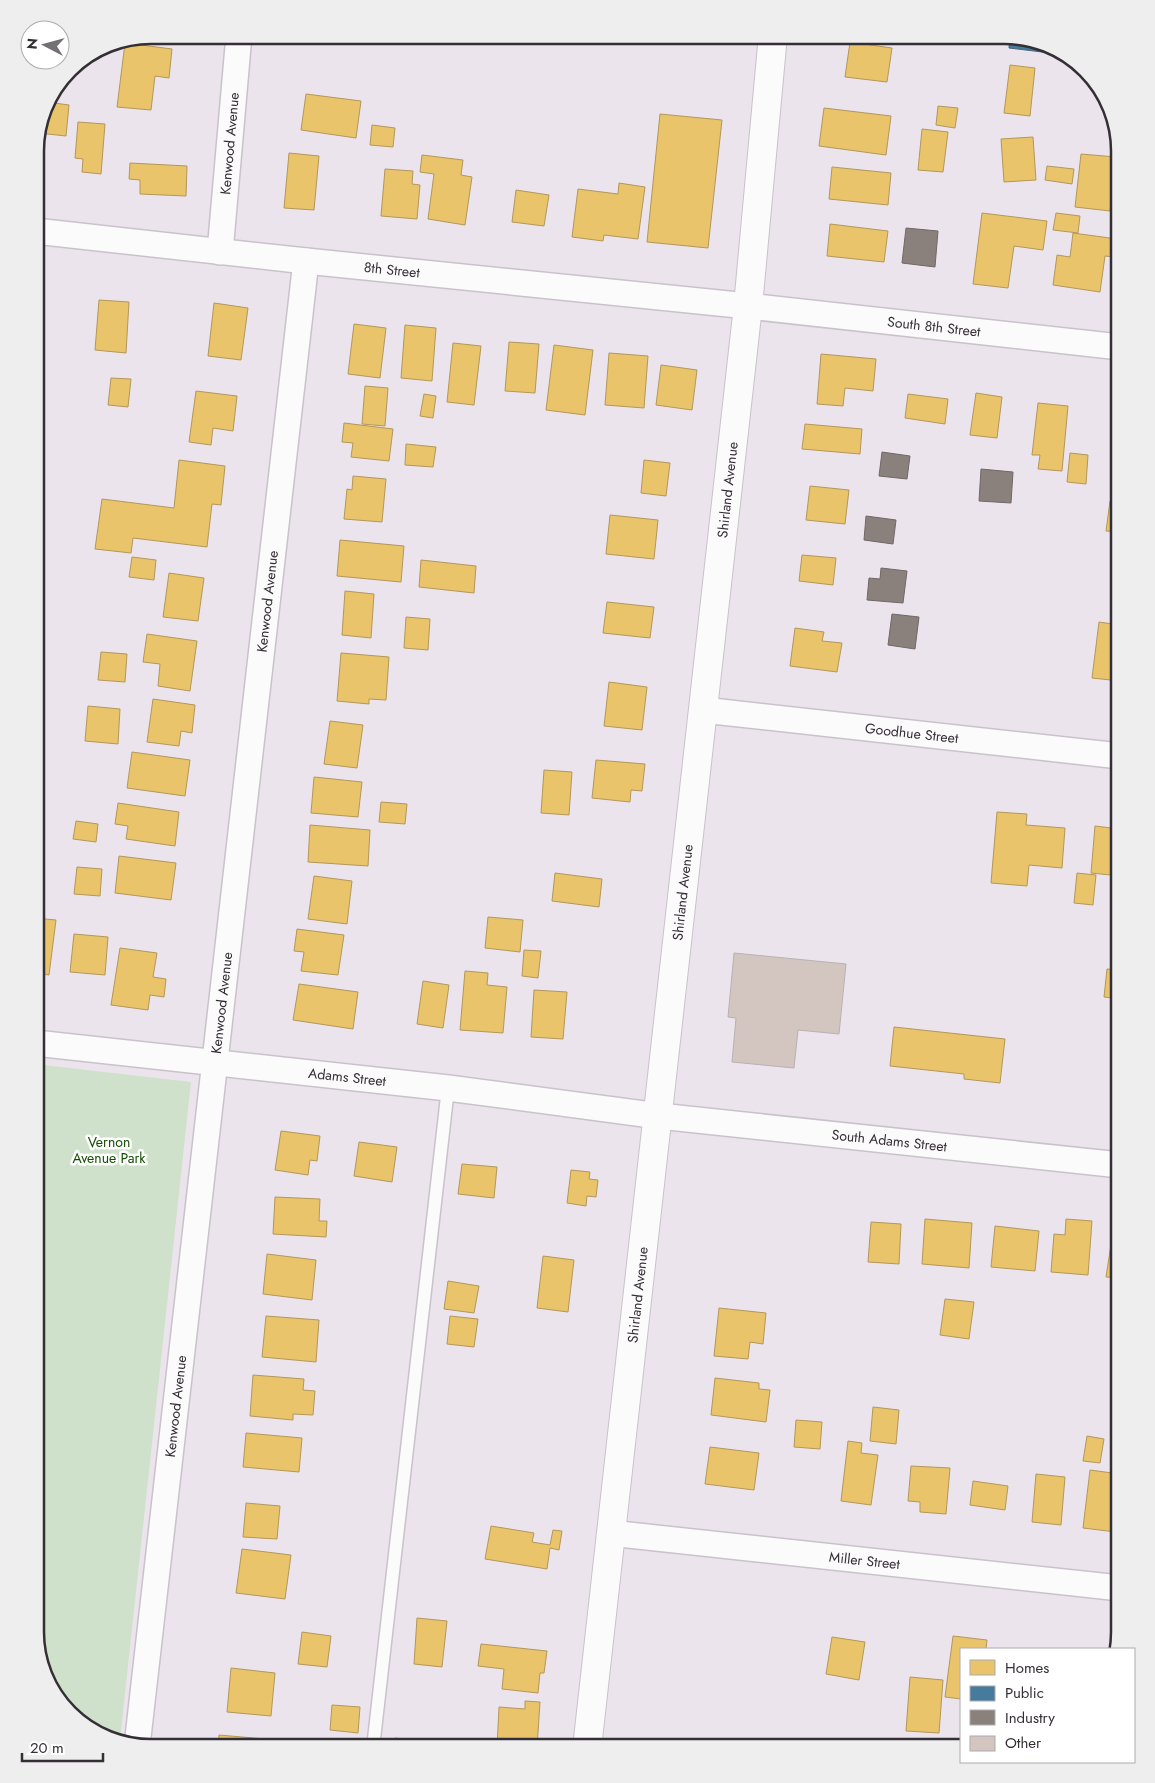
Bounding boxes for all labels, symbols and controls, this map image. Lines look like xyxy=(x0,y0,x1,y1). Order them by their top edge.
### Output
north arrow xyxy=(20,20,70,70)
text: N xyxy=(22,37,43,50)
street label: Kenwood Avenue xyxy=(215,92,244,195)
street label: 8th Street xyxy=(363,257,421,283)
street label: South 8th Street xyxy=(886,311,982,342)
street label: Shirland Avenue xyxy=(712,441,743,539)
street label: Kenwood Avenue xyxy=(252,549,283,653)
street label: Goodhue Street xyxy=(864,718,960,748)
street label: Shirland Avenue xyxy=(667,843,698,941)
street label: Kenwood Avenue xyxy=(206,951,237,1055)
street label: Adams Street xyxy=(307,1063,388,1091)
street label: South Adams Street xyxy=(831,1124,949,1157)
park label: Vernon Avenue Park xyxy=(73,1132,146,1168)
street label: Shirland Avenue xyxy=(622,1246,653,1344)
street label: Kenwood Avenue xyxy=(160,1354,191,1458)
street label: Miller Street xyxy=(828,1547,902,1574)
legend xyxy=(960,1648,1135,1763)
text: Homes xyxy=(1005,1657,1049,1679)
text: Public xyxy=(1005,1682,1044,1704)
text: Industry xyxy=(1005,1707,1055,1729)
scale bar xyxy=(22,1730,104,1762)
text: Other xyxy=(1005,1732,1042,1754)
text: 20 m xyxy=(30,1737,64,1759)

